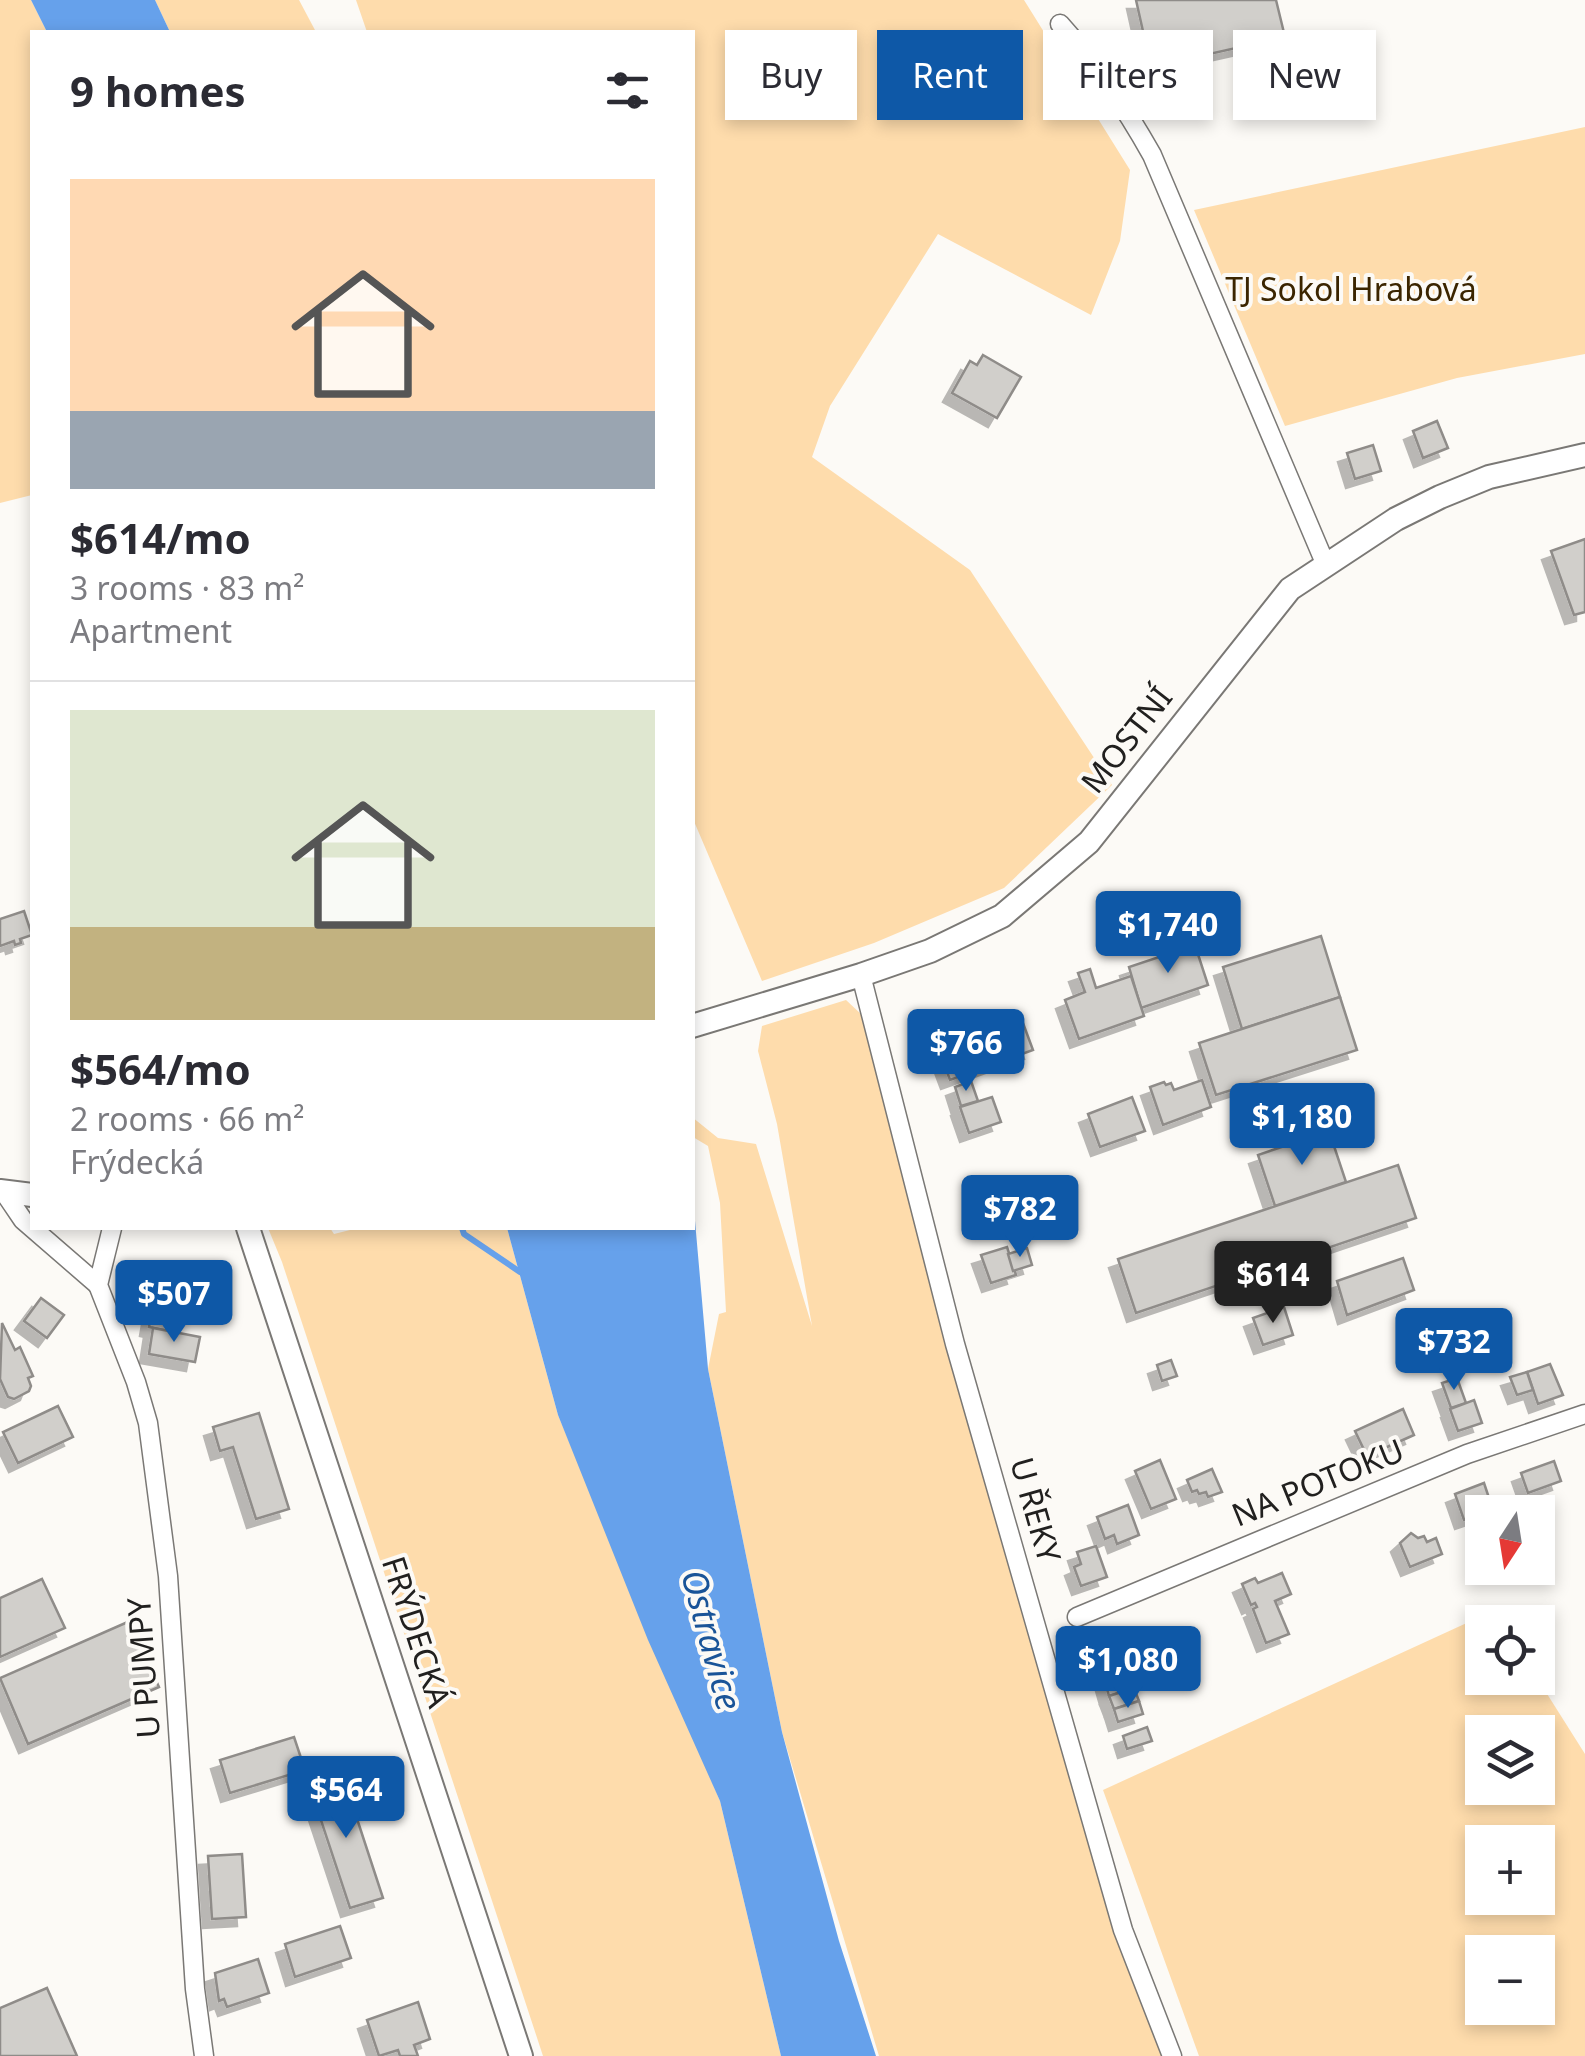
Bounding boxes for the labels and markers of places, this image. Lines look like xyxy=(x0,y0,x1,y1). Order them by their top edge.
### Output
pin: $1,740 xyxy=(1087,891,1249,976)
pin: $766 xyxy=(907,1009,1025,1094)
pin: $1,180 xyxy=(1221,1083,1383,1168)
pin: $782 xyxy=(961,1175,1079,1260)
pin: $614 xyxy=(1214,1241,1332,1326)
pin: $507 xyxy=(115,1260,233,1345)
pin: $732 xyxy=(1395,1308,1513,1393)
pin: $1,080 xyxy=(1047,1626,1209,1711)
pin: $564 xyxy=(287,1756,405,1841)

